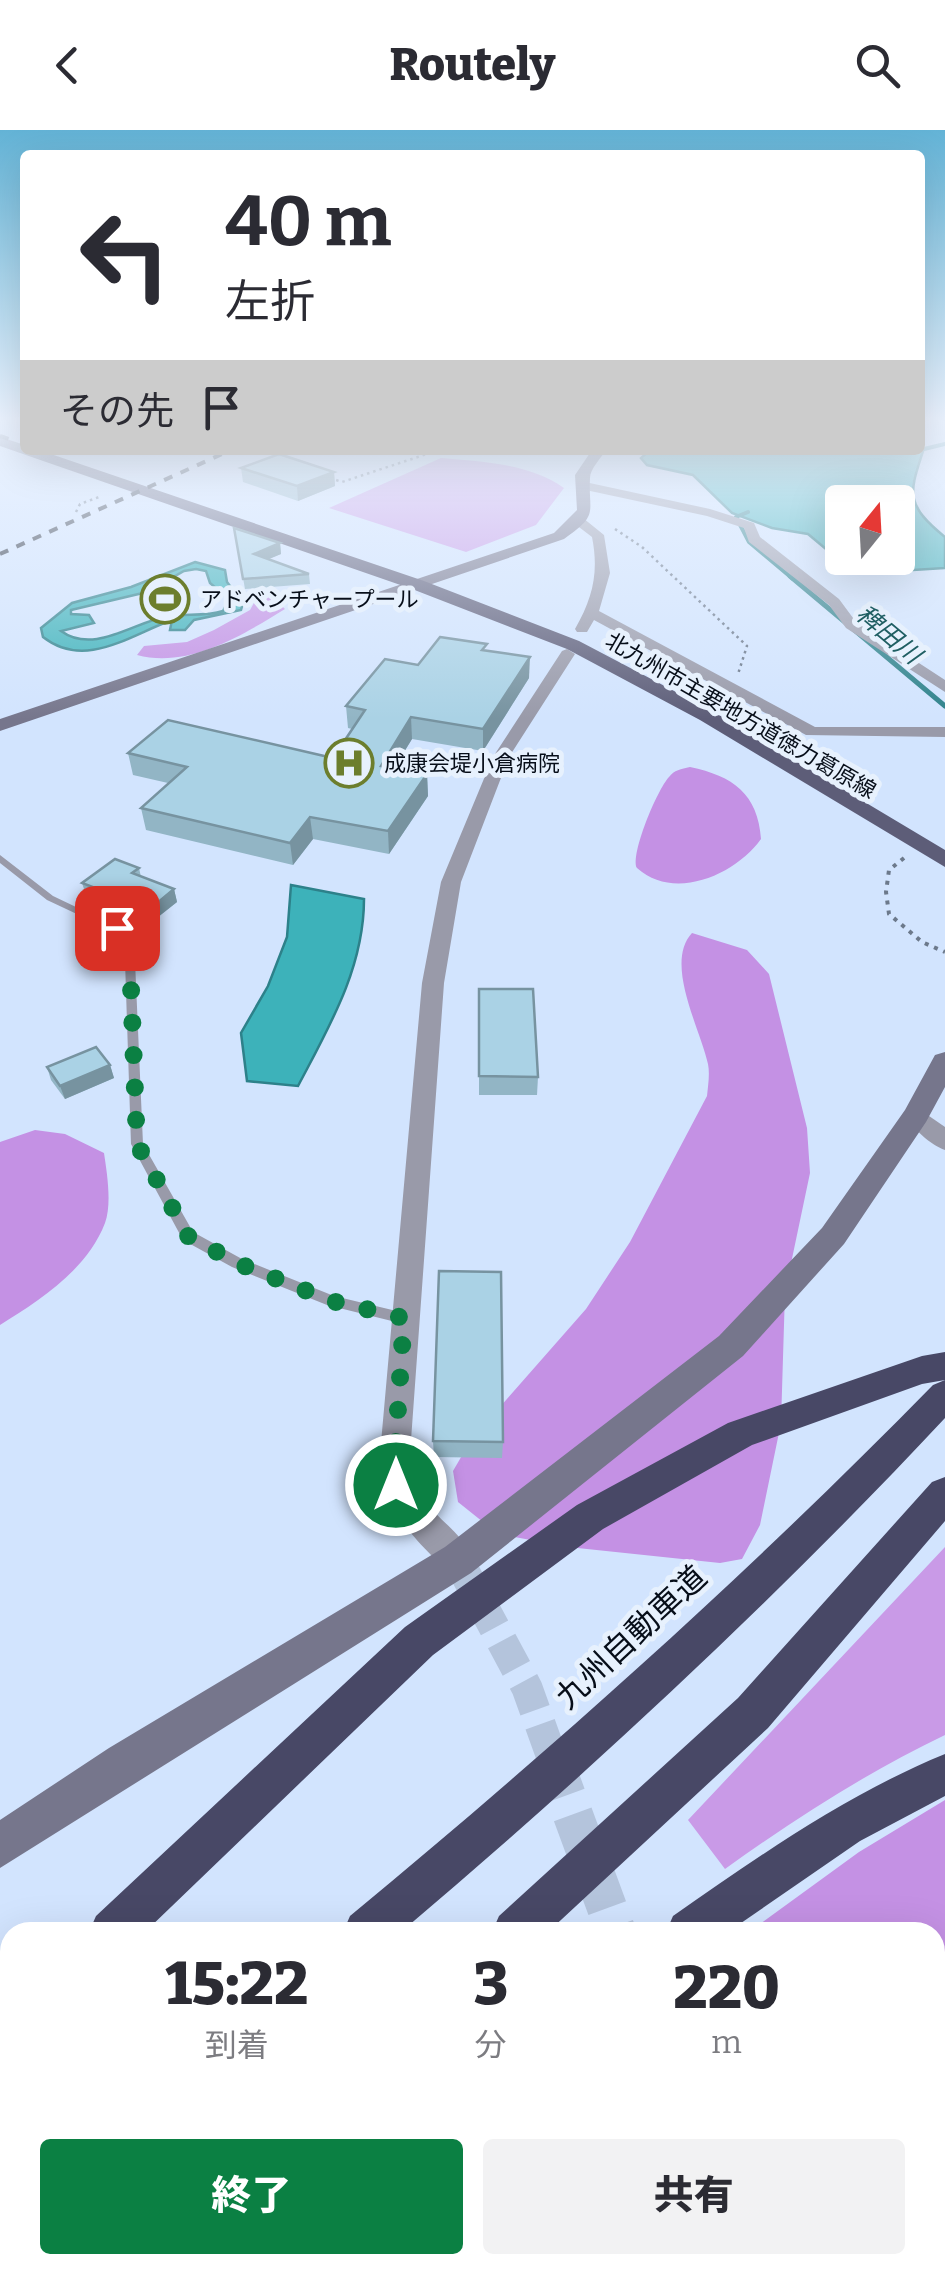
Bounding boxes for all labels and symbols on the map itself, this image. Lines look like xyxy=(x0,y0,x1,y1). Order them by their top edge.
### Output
north arrow xyxy=(825,485,915,575)
sports icon: アドベンチャープール xyxy=(139,573,191,625)
place label: アドベンチャープール xyxy=(200,586,418,613)
water label: 稗田川 xyxy=(850,599,929,672)
street label: 北九州市主要地方道徳力葛原線 xyxy=(601,627,881,804)
hospital icon: 成康会堤小倉病院 xyxy=(323,737,375,789)
place label: 成康会堤小倉病院 xyxy=(384,750,560,777)
pin xyxy=(75,886,160,971)
position arrow xyxy=(344,1433,448,1537)
street label: 九州自動車道 xyxy=(548,1558,714,1716)

